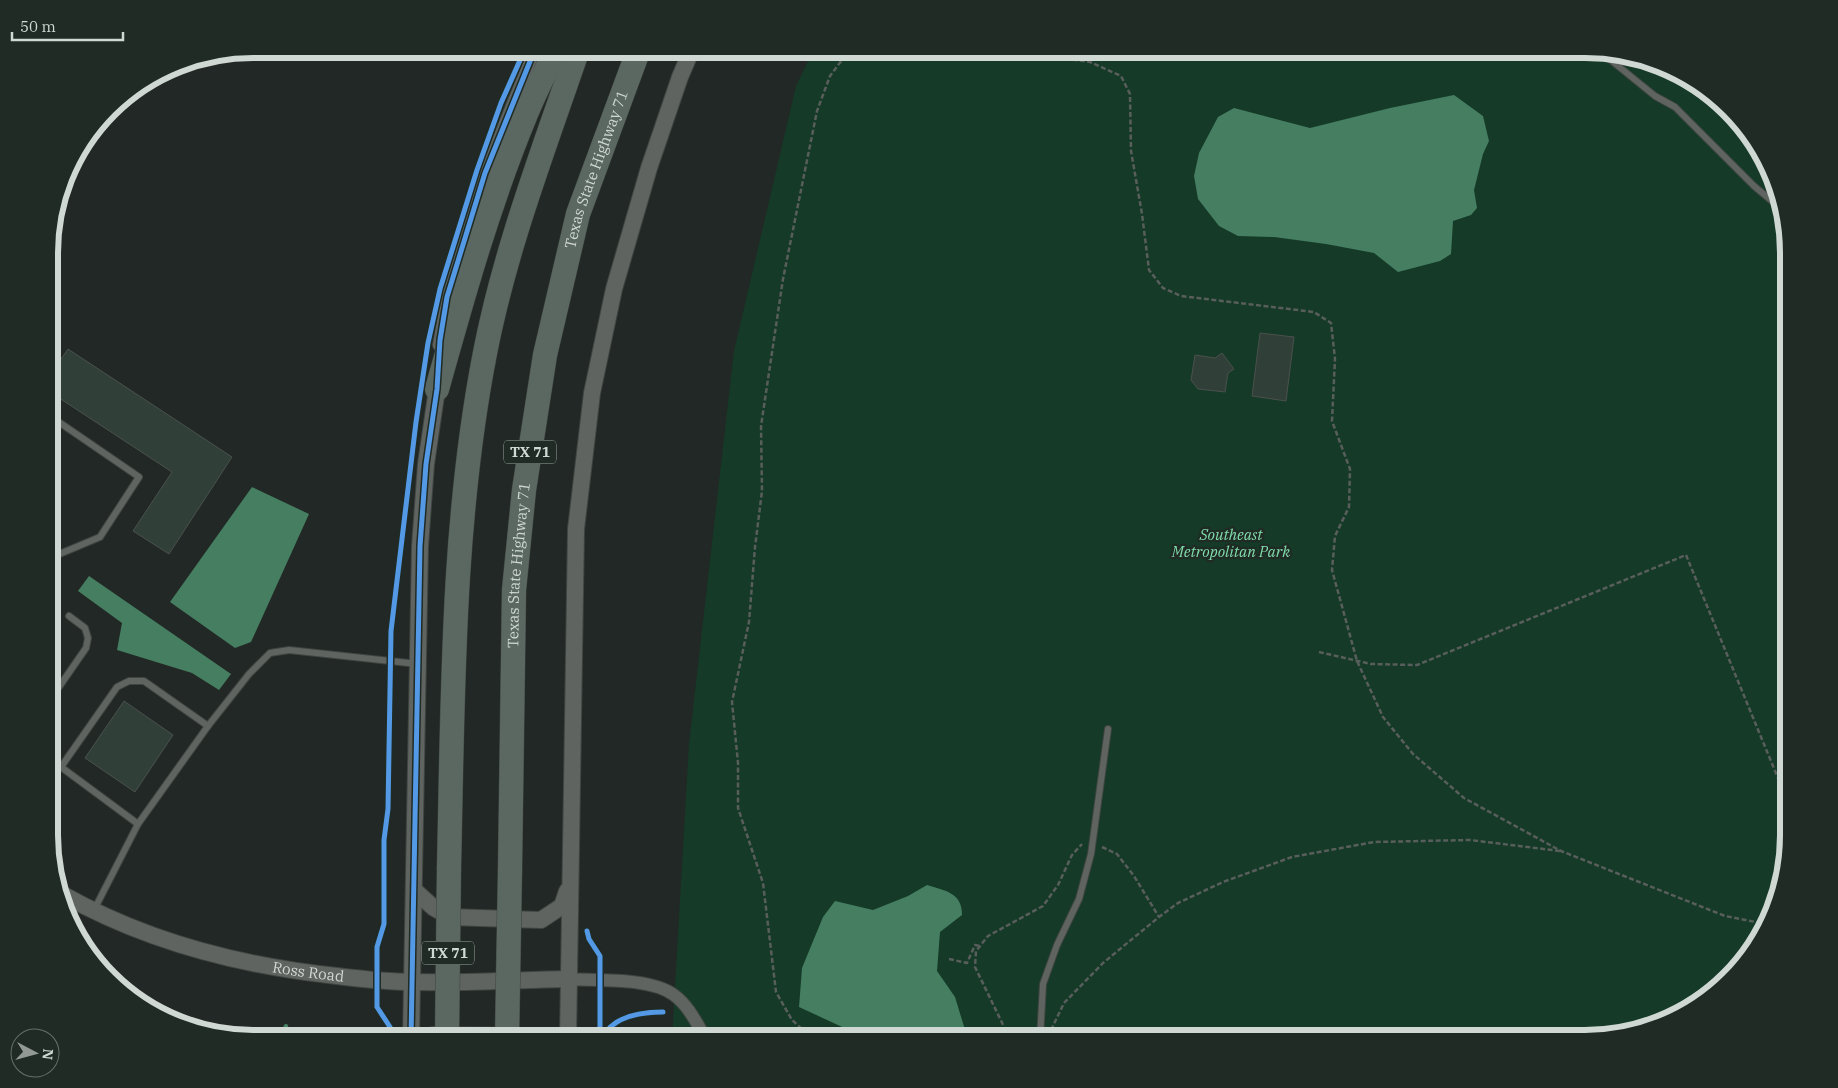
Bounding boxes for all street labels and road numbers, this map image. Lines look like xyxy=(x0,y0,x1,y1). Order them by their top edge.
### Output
street label: Texas State Highway 71 xyxy=(560,87,632,250)
road number: TX 71 xyxy=(504,441,556,464)
street label: Texas State Highway 71 xyxy=(503,481,534,648)
road number: TX 71 xyxy=(422,941,474,964)
street label: Ross Road xyxy=(271,957,345,986)

